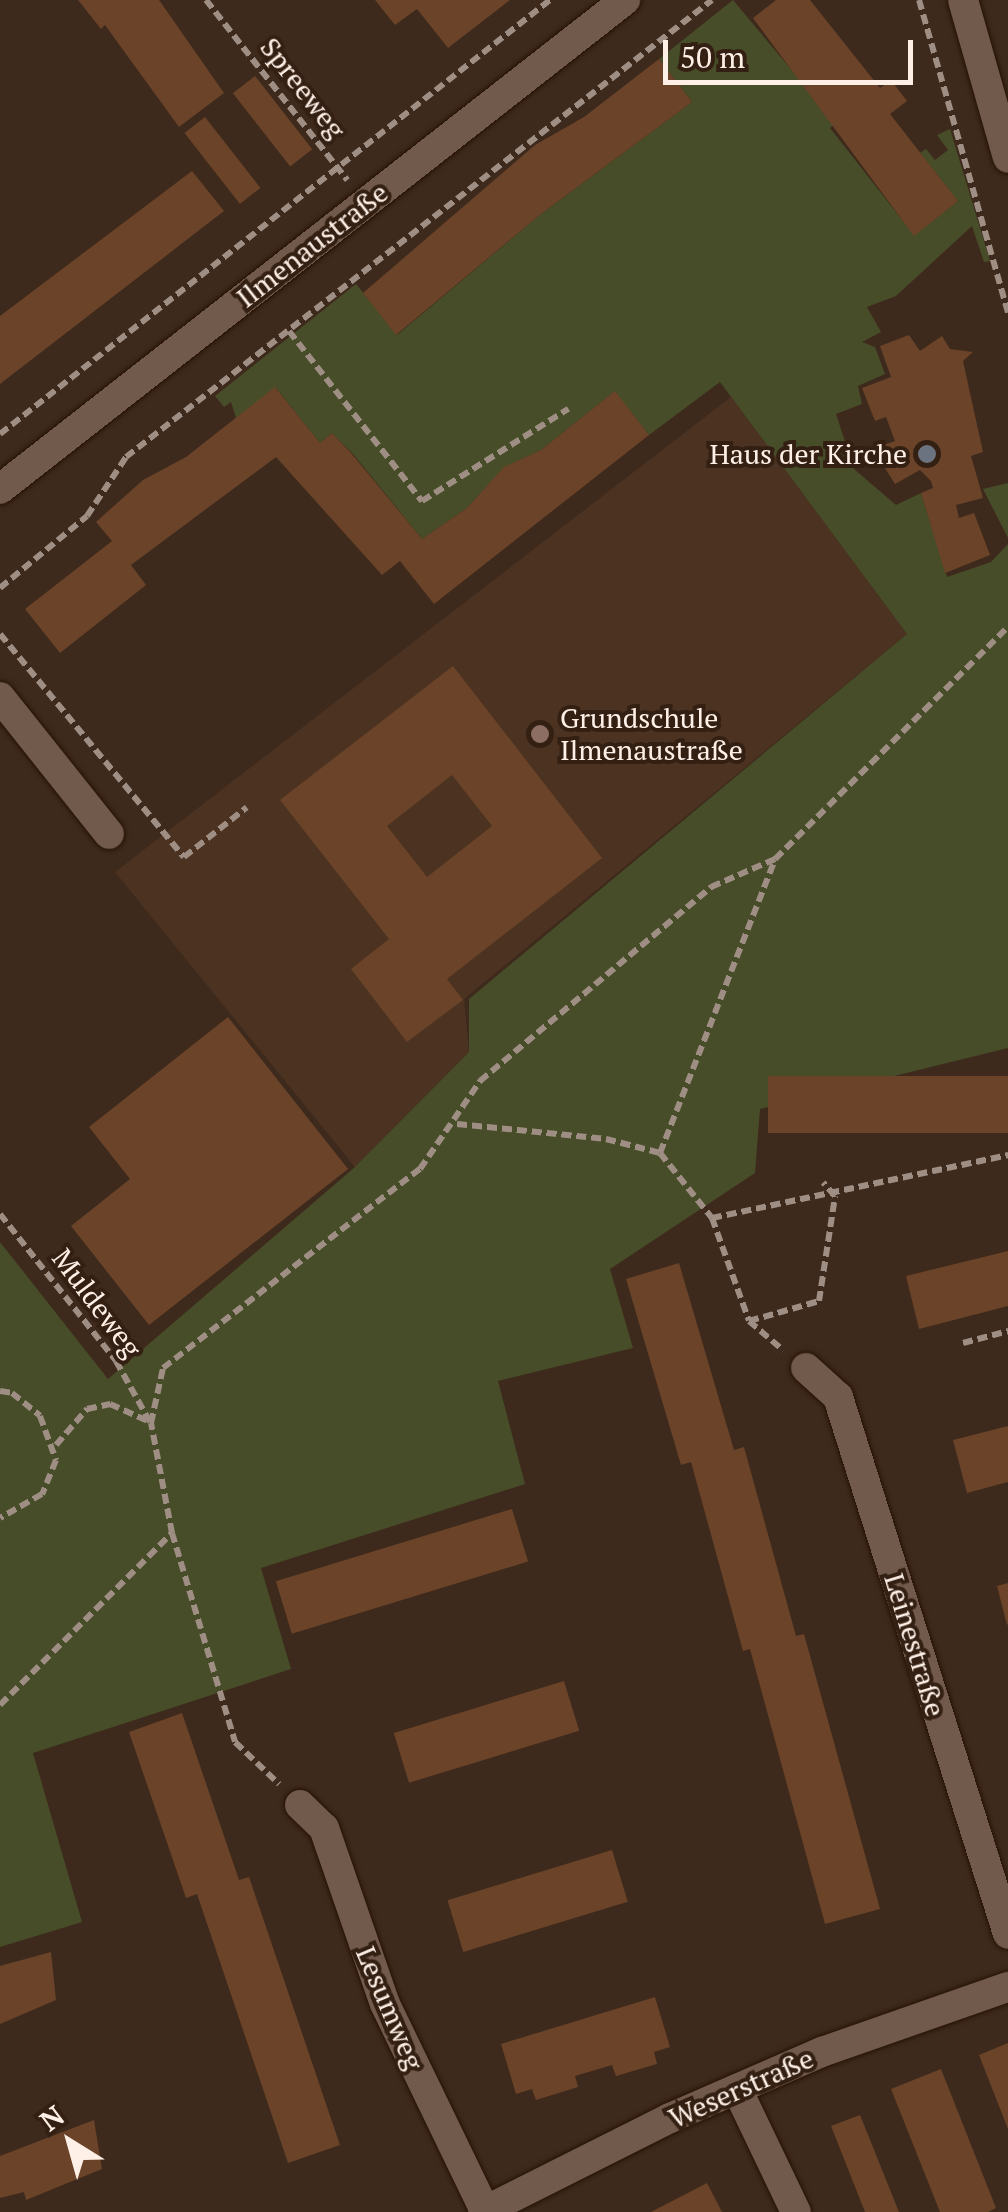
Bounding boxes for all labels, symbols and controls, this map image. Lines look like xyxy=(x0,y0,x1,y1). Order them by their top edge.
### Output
scale bar xyxy=(668,20,918,82)
street label: Spreeweg xyxy=(253,31,353,145)
text: 50 m xyxy=(680,37,745,77)
street label: Ilmenaustraße xyxy=(230,176,394,314)
place label: Haus der Kirche xyxy=(709,437,907,471)
marker: Haus der Kirche xyxy=(916,443,938,465)
place label: Grundschule Ilmenaustraße xyxy=(560,701,743,767)
marker: Grundschule Ilmenaustraße xyxy=(529,723,551,745)
street label: Muldeweg xyxy=(45,1242,149,1364)
street label: Leinestraße xyxy=(877,1569,953,1721)
street label: Lesumweg xyxy=(349,1941,431,2075)
street label: Weserstraße xyxy=(663,2041,819,2135)
north arrow xyxy=(20,2092,120,2192)
text: N xyxy=(32,2096,71,2139)

